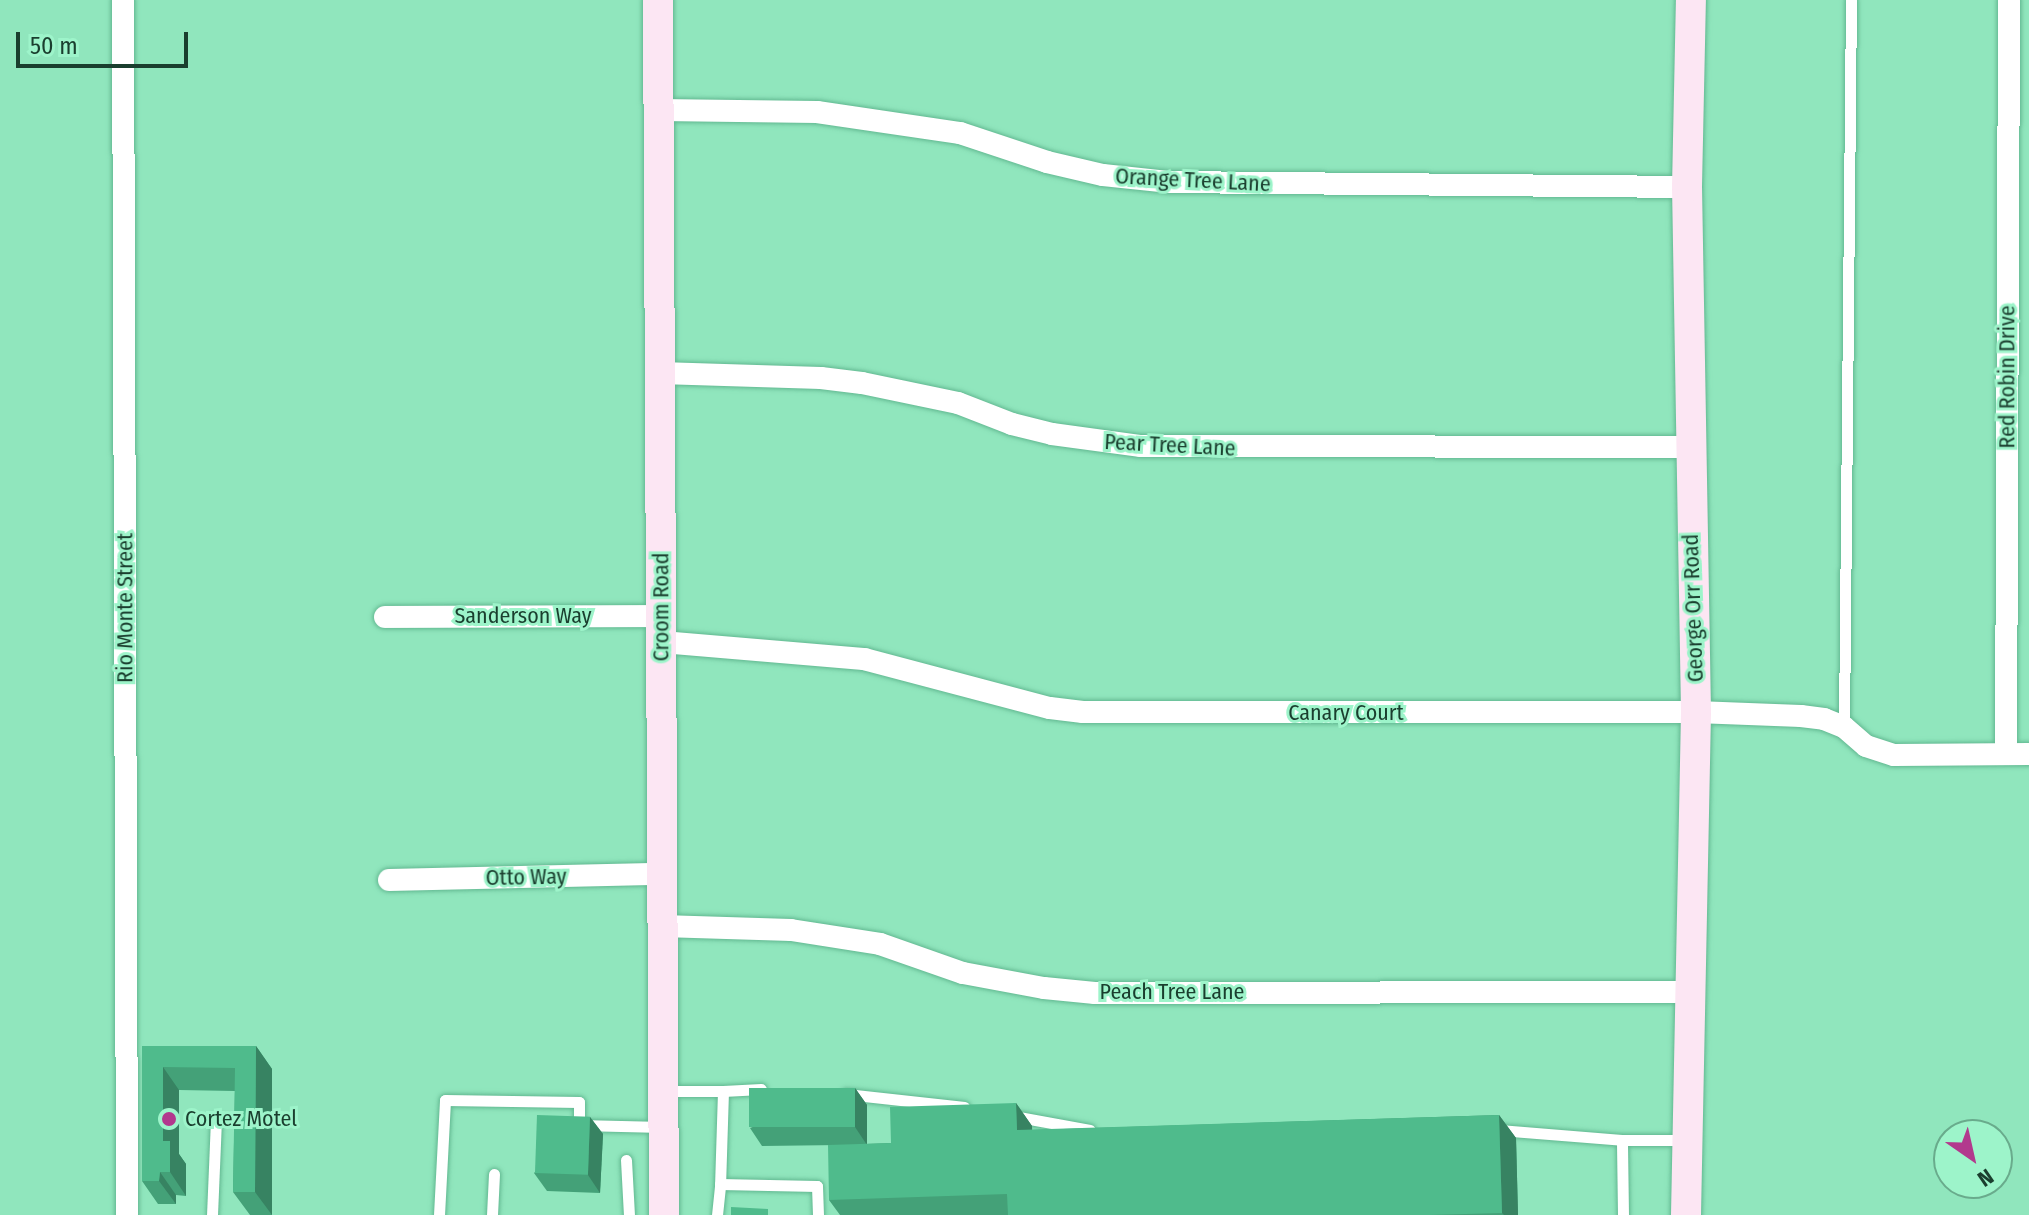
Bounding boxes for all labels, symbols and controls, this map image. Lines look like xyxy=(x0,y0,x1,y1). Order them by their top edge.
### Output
scale bar xyxy=(20,16,192,66)
text: 50 m xyxy=(30,32,78,60)
street label: Orange Tree Lane xyxy=(1115,163,1271,197)
street label: Red Robin Drive xyxy=(1994,305,2020,449)
street label: Pear Tree Lane xyxy=(1104,428,1236,462)
street label: Rio Monte Street xyxy=(112,533,138,683)
street label: George Orr Road xyxy=(1677,533,1709,683)
street label: Croom Road xyxy=(648,553,674,661)
street label: Sanderson Way xyxy=(454,603,592,629)
street label: Canary Court xyxy=(1288,700,1404,726)
street label: Otto Way xyxy=(485,863,567,891)
street label: Peach Tree Lane xyxy=(1100,979,1244,1005)
place label: Cortez Motel xyxy=(185,1106,297,1132)
marker: Cortez Motel xyxy=(160,1110,178,1128)
north arrow xyxy=(1933,1119,2013,1199)
text: N xyxy=(1973,1163,1999,1193)

